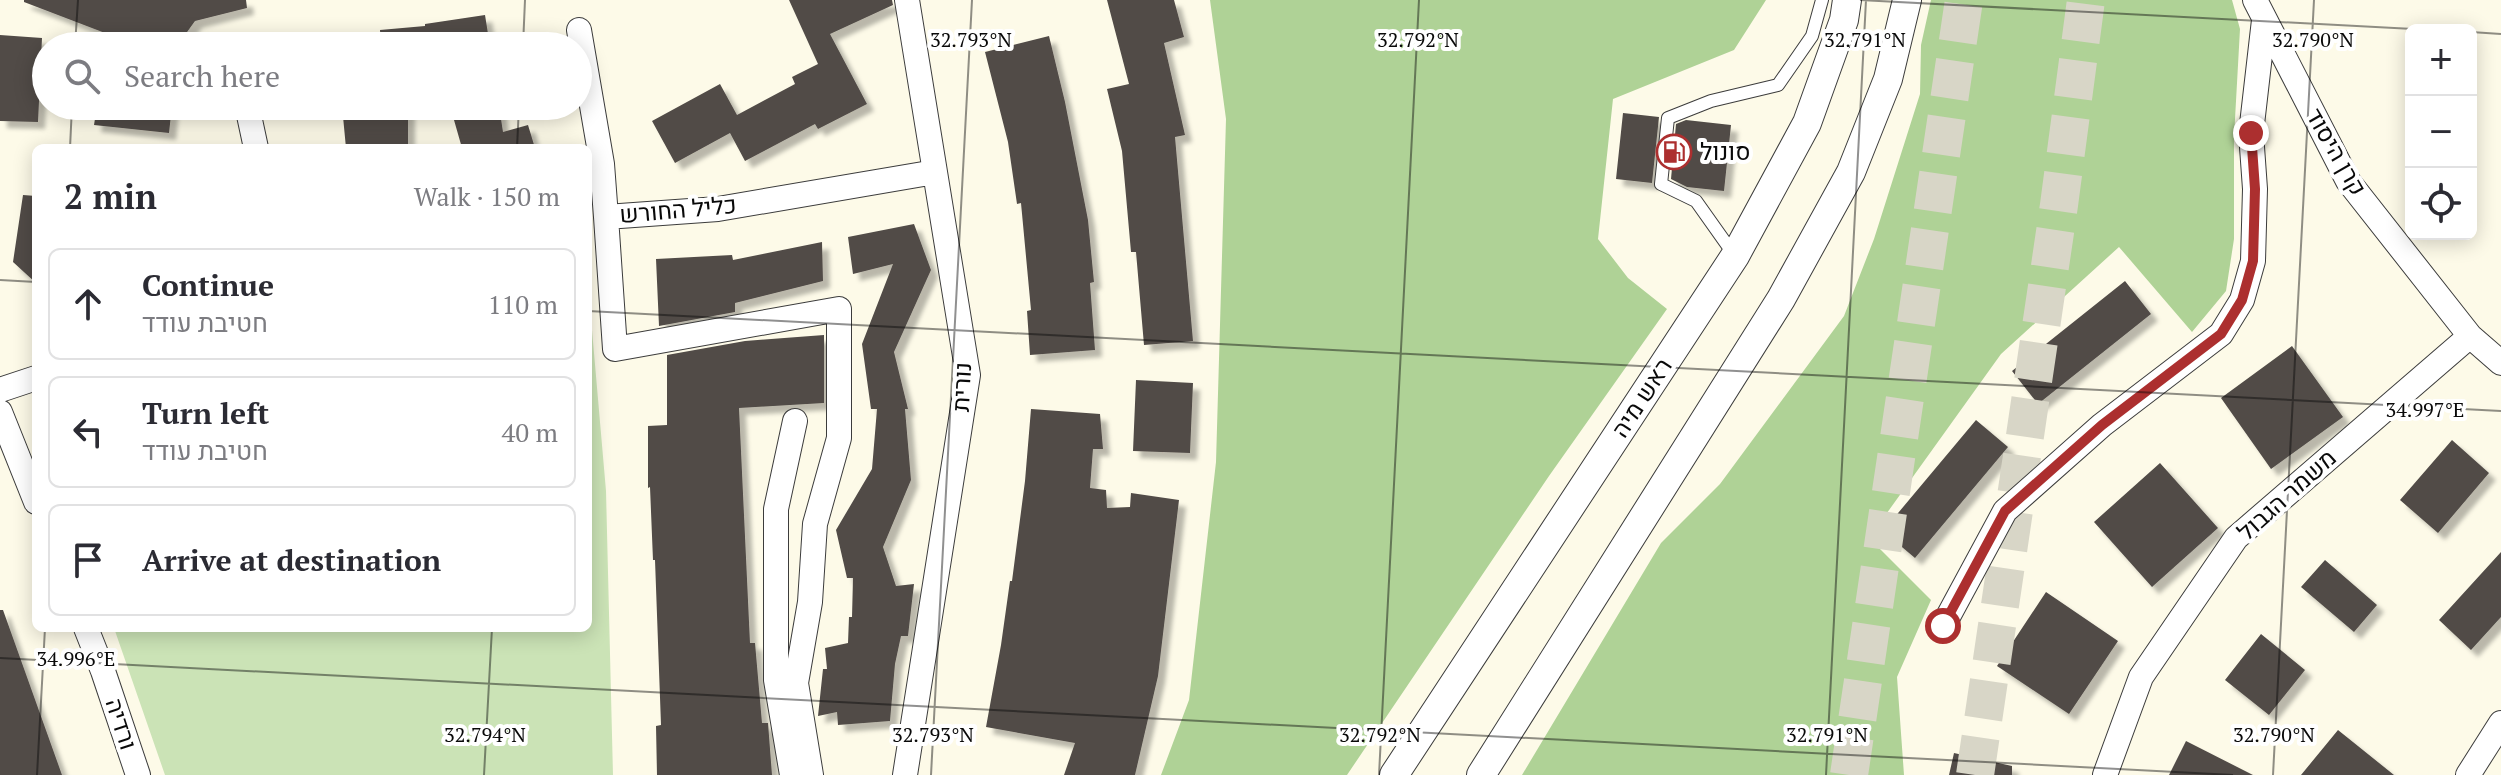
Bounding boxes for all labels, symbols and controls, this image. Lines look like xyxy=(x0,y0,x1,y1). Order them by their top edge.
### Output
map controls xyxy=(2405,24,2477,240)
button: + xyxy=(2405,24,2477,96)
text: 32.793°N xyxy=(930,26,1012,53)
text: 32.792°N xyxy=(1377,26,1459,53)
text: 32.791°N xyxy=(1824,26,1906,53)
text: 32.790°N xyxy=(2272,26,2354,53)
search box xyxy=(32,32,592,120)
icon: search xyxy=(60,54,104,98)
text: Search here xyxy=(124,56,280,96)
button: − xyxy=(2405,96,2477,168)
street label: קרן היסוד xyxy=(2299,102,2375,201)
route end xyxy=(2233,115,2269,151)
fuel station icon: סונול xyxy=(1655,133,1693,171)
place label: סונול xyxy=(1700,135,1750,167)
button: locate xyxy=(2405,168,2477,240)
text: 2 min xyxy=(64,174,157,219)
text: Walk · 150 m xyxy=(414,179,560,213)
street label: כליל החורש xyxy=(618,188,738,230)
text: Continue xyxy=(142,265,274,305)
icon: ahead xyxy=(66,282,110,326)
text: 110 m xyxy=(488,287,558,321)
text: חטיבת עודד xyxy=(142,305,268,339)
street label: ראש מיה xyxy=(1604,352,1679,443)
street label: נורית xyxy=(944,361,978,413)
text: Turn left xyxy=(142,393,269,433)
text: 34.997°E xyxy=(2386,396,2465,423)
icon: left xyxy=(66,410,110,454)
text: 40 m xyxy=(502,415,558,449)
text: חטיבת עודד xyxy=(142,433,268,467)
street label: משמר הגבול xyxy=(2230,441,2343,547)
icon: arrive xyxy=(66,538,110,582)
text: Arrive at destination xyxy=(142,540,441,580)
route start xyxy=(1925,608,1961,644)
text: 34.996°E xyxy=(37,645,116,672)
street label: ורדיה xyxy=(99,694,145,754)
text: 32.794°N xyxy=(444,721,526,748)
text: 32.793°N xyxy=(892,721,974,748)
text: 32.792°N xyxy=(1339,721,1421,748)
text: 32.791°N xyxy=(1786,721,1868,748)
text: 32.790°N xyxy=(2233,721,2315,748)

